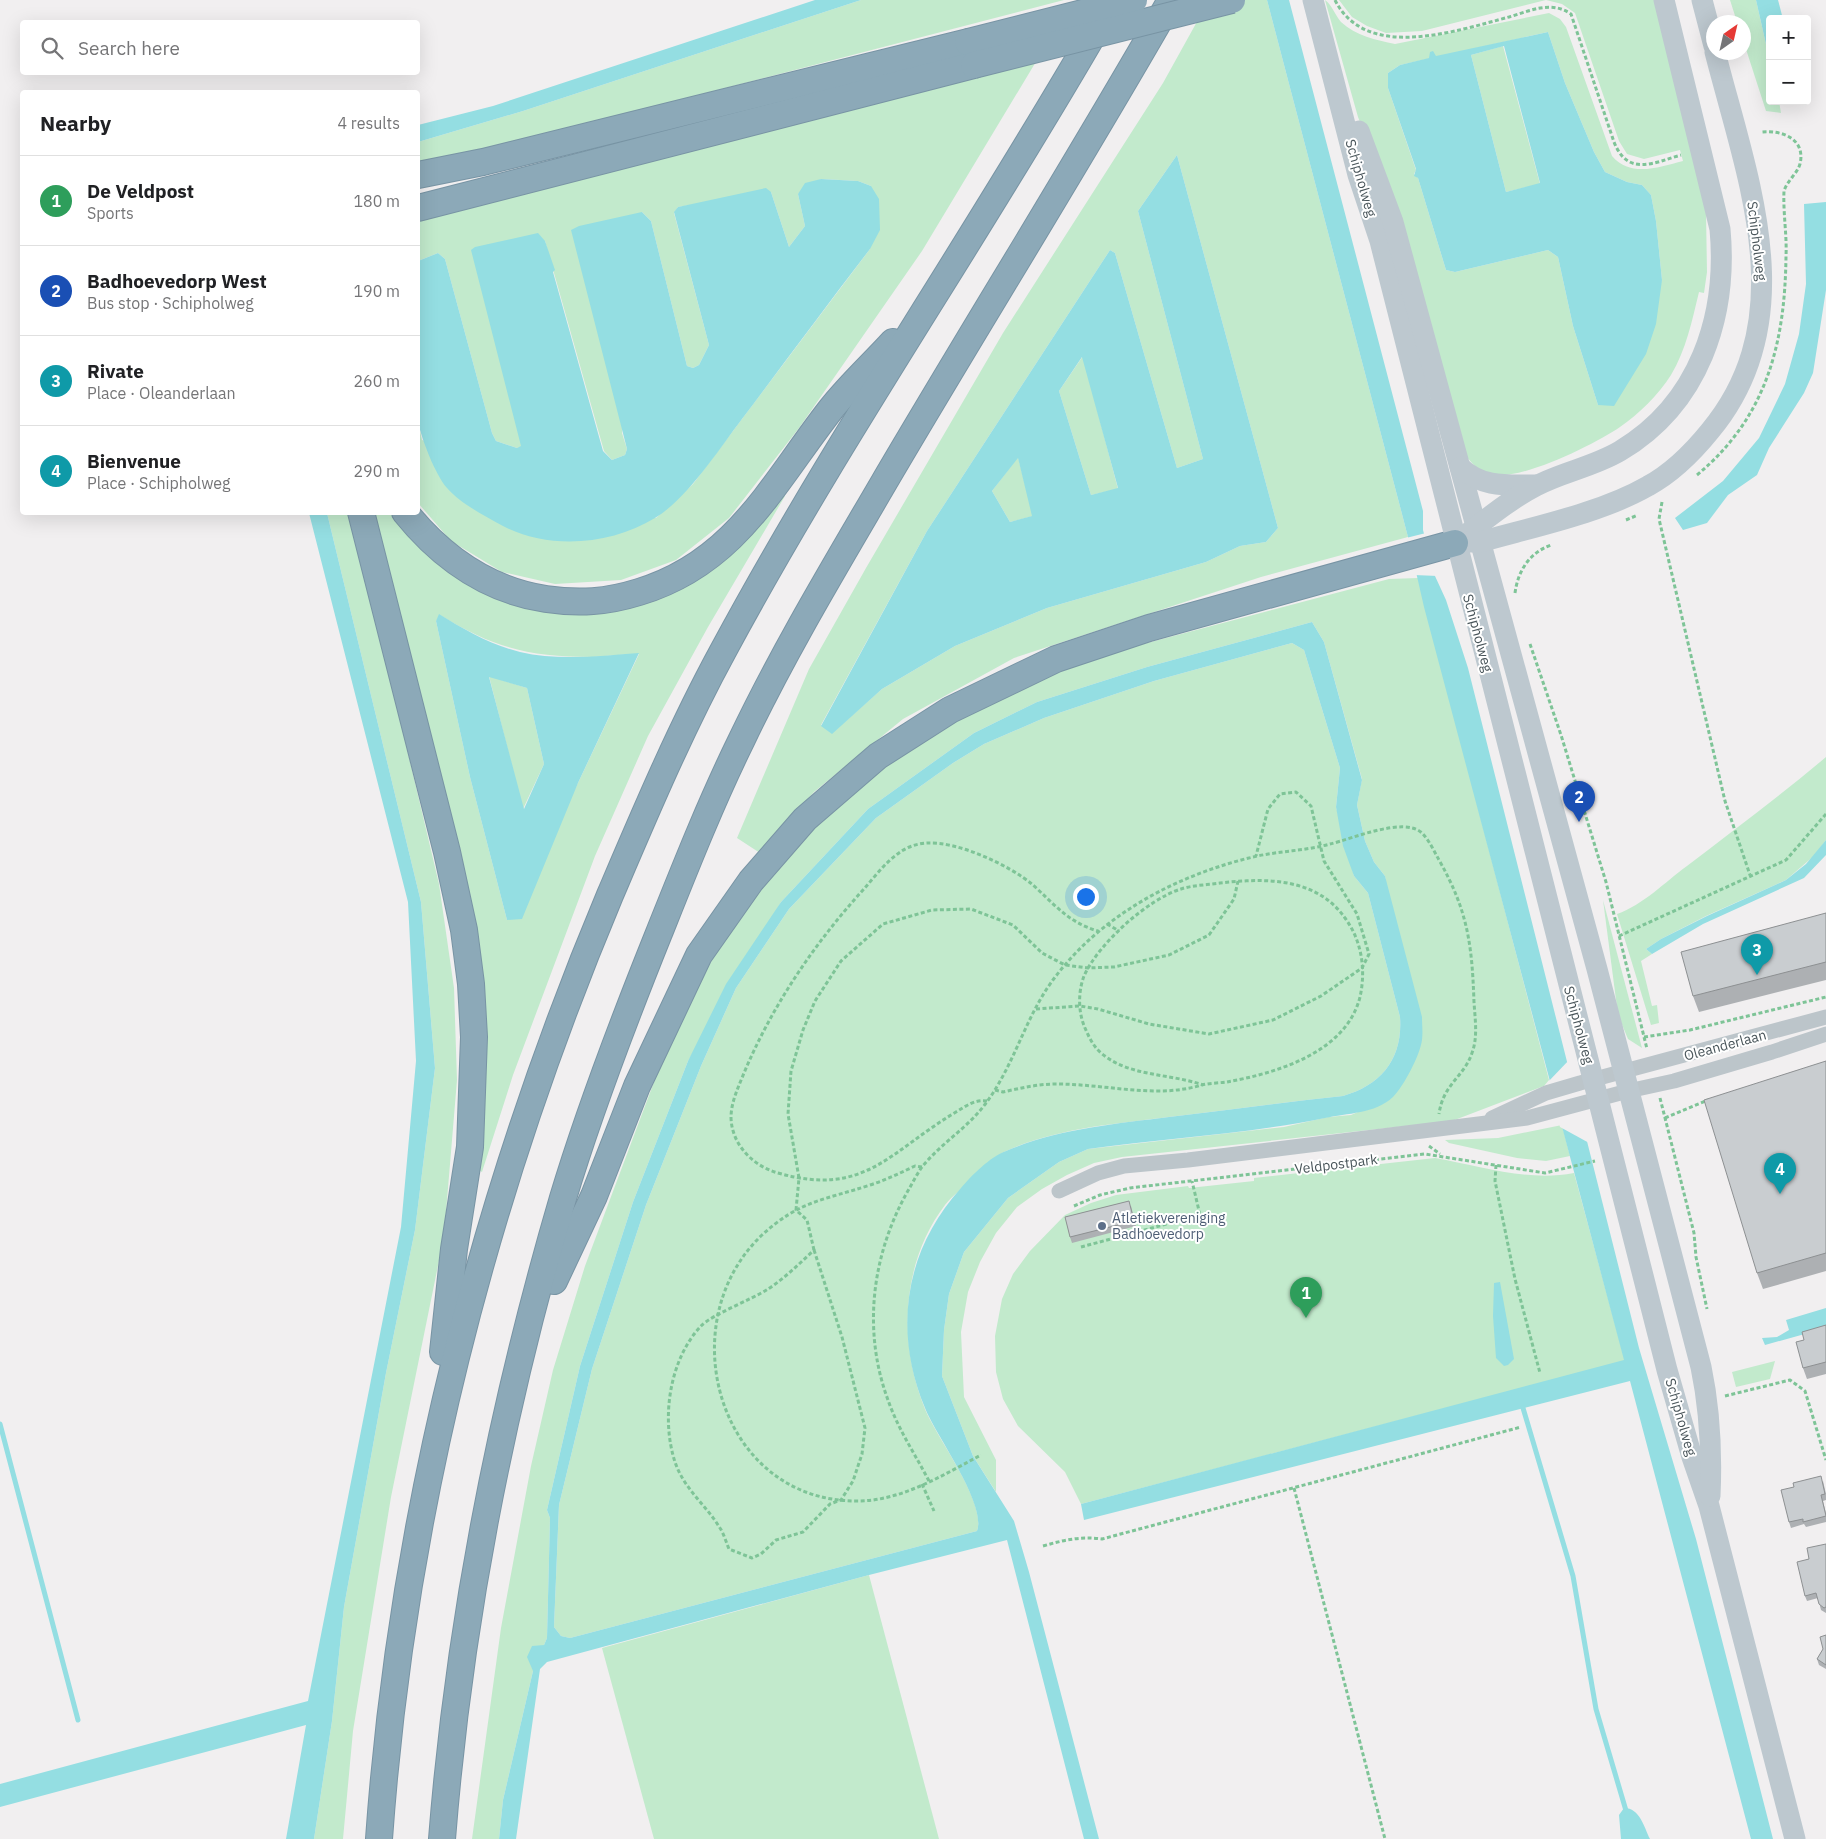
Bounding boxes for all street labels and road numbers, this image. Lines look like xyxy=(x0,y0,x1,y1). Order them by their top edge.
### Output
street label: Schipholweg xyxy=(1341,137,1381,220)
street label: Schipholweg xyxy=(1743,200,1771,282)
street label: Schipholweg xyxy=(1459,592,1497,675)
street label: Schipholweg xyxy=(1560,984,1598,1067)
street label: Oleanderlaan xyxy=(1682,1025,1768,1065)
street label: Veldpostpark xyxy=(1293,1150,1379,1178)
street label: Schipholweg xyxy=(1661,1376,1701,1459)

